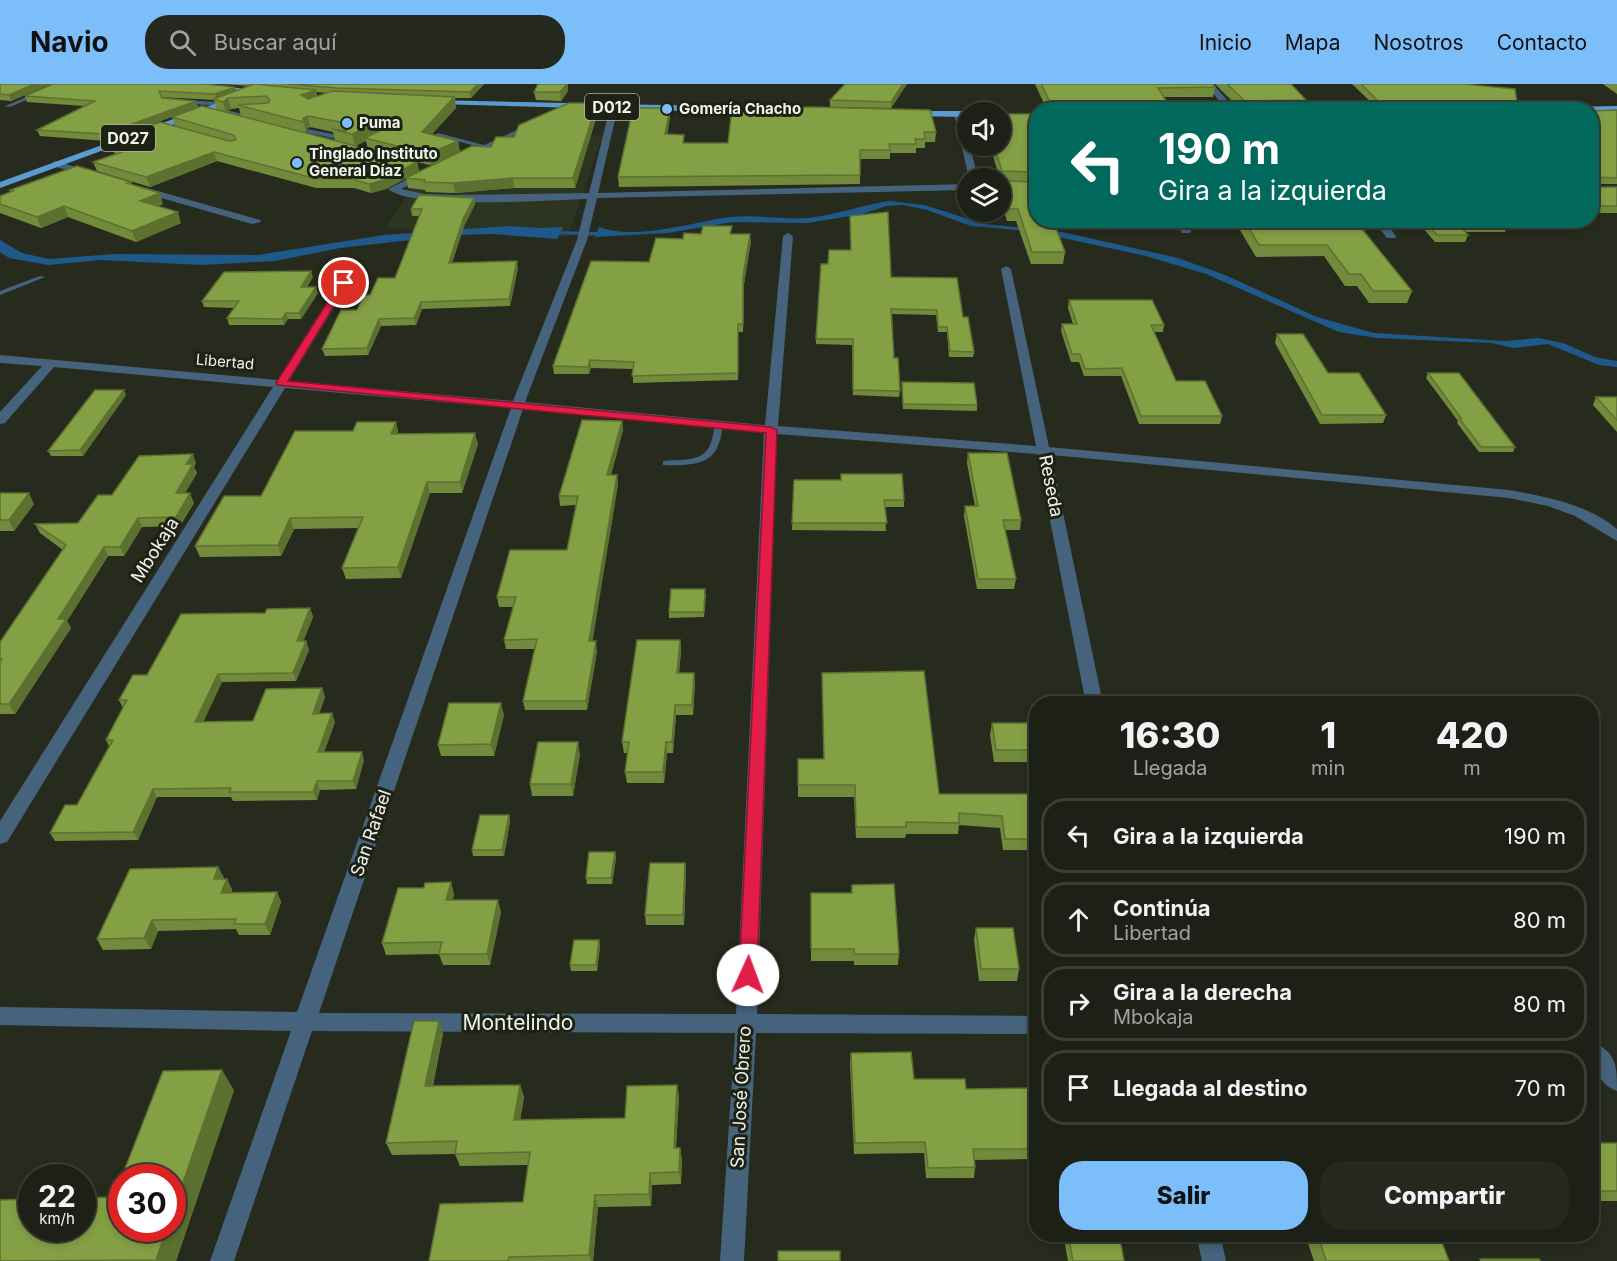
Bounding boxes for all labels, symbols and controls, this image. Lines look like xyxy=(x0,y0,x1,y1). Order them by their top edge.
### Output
search box xyxy=(145,15,565,69)
text: Navio xyxy=(30,25,109,59)
icon: search xyxy=(166,26,199,59)
text: Buscar aquí xyxy=(214,29,336,55)
text: Inicio xyxy=(1199,30,1252,55)
text: Mapa xyxy=(1285,30,1340,55)
text: Nosotros xyxy=(1373,30,1464,55)
text: Contacto xyxy=(1497,30,1587,55)
road number: D012 xyxy=(585,94,639,120)
place label: Gomería Chacho xyxy=(679,99,801,118)
marker: Gomería Chacho xyxy=(660,102,674,116)
map controls xyxy=(957,102,1011,222)
button: sound xyxy=(957,102,1011,156)
place label: Puma xyxy=(359,113,400,132)
marker: Puma xyxy=(340,116,354,130)
text: 190 m xyxy=(1158,123,1280,174)
road number: D027 xyxy=(101,125,155,151)
icon: left xyxy=(1059,126,1137,204)
place label: Tinglado Instituto General Díaz xyxy=(309,144,438,180)
marker: Tinglado Instituto General Díaz xyxy=(290,156,304,170)
button: layers xyxy=(957,168,1011,222)
text: Gira a la izquierda xyxy=(1158,174,1387,207)
pin xyxy=(318,257,369,308)
icon: arrive xyxy=(327,266,360,299)
street label: Libertad xyxy=(195,349,255,374)
street label: Reseda xyxy=(1035,453,1068,519)
street label: Mbokaja xyxy=(126,513,183,586)
text: 16:30 xyxy=(1120,713,1221,757)
text: 1 xyxy=(1320,713,1336,757)
text: 420 xyxy=(1436,713,1508,757)
text: Llegada xyxy=(1133,756,1207,780)
text: min xyxy=(1311,756,1345,780)
text: m xyxy=(1463,756,1481,780)
street label: San Rafael xyxy=(346,787,395,879)
icon: left xyxy=(1062,819,1095,852)
text: Gira a la izquierda xyxy=(1113,823,1304,849)
text: 190 m xyxy=(1504,823,1566,849)
text: Continúa xyxy=(1113,895,1211,921)
icon: ahead xyxy=(1062,903,1095,936)
text: 80 m xyxy=(1513,907,1566,933)
text: Libertad xyxy=(1113,921,1191,945)
position arrow xyxy=(716,943,780,1007)
text: Gira a la derecha xyxy=(1113,979,1292,1005)
icon: right xyxy=(1062,987,1095,1020)
text: 80 m xyxy=(1513,991,1566,1017)
text: Mbokaja xyxy=(1113,1005,1194,1029)
street label: Montelindo xyxy=(463,1010,573,1035)
street label: San José Obrero xyxy=(726,1025,755,1169)
icon: arrive xyxy=(1062,1071,1095,1104)
text: Llegada al destino xyxy=(1113,1075,1307,1101)
text: 70 m xyxy=(1515,1075,1566,1101)
button: Salir xyxy=(1059,1161,1308,1230)
button: Compartir xyxy=(1320,1161,1569,1230)
speed limit sign: 30 xyxy=(108,1164,186,1242)
text: 22 xyxy=(38,1178,76,1214)
text: km/h xyxy=(39,1209,75,1228)

